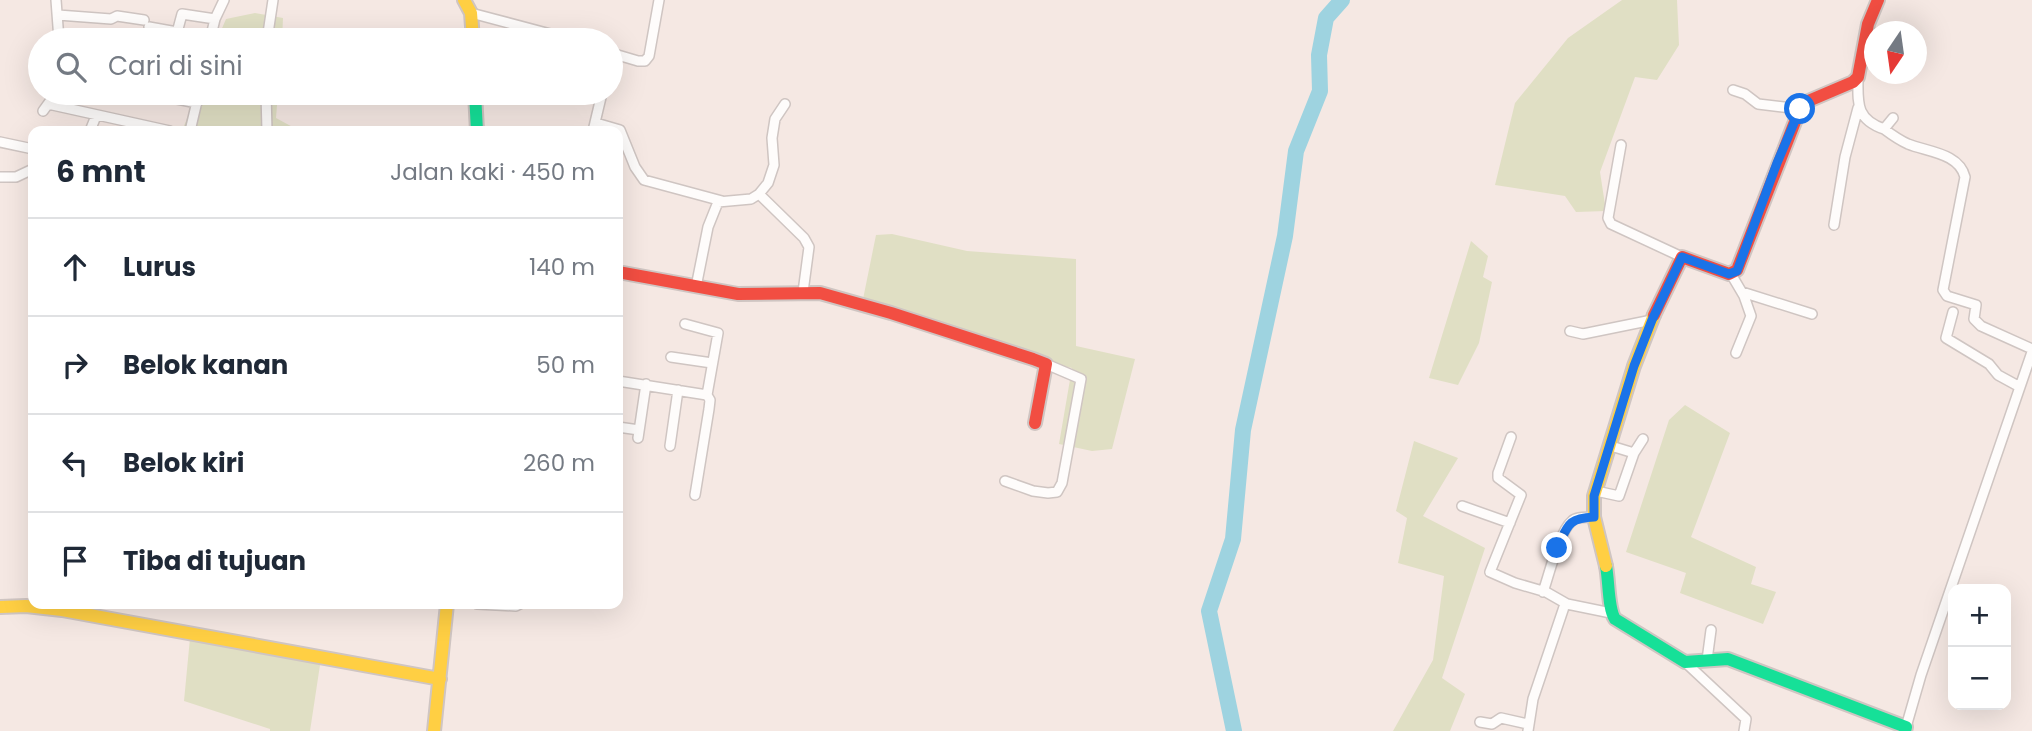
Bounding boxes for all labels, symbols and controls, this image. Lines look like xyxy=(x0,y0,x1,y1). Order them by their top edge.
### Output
north arrow xyxy=(1864,21,1927,84)
search box xyxy=(28,28,623,105)
icon: search xyxy=(52,48,90,86)
text: Cari di sini xyxy=(108,48,243,84)
route start xyxy=(1784,93,1815,124)
text: 6 mnt xyxy=(56,150,146,193)
text: Jalan kaki · 450 m xyxy=(390,156,595,188)
icon: ahead xyxy=(56,248,94,286)
text: Lurus xyxy=(123,249,196,285)
text: 140 m xyxy=(529,251,595,283)
icon: right xyxy=(56,346,94,384)
text: Belok kanan xyxy=(123,347,288,383)
text: 50 m xyxy=(536,349,595,381)
icon: left xyxy=(56,444,94,482)
text: Belok kiri xyxy=(123,445,245,481)
text: 260 m xyxy=(523,447,595,479)
route end xyxy=(1541,532,1572,563)
icon: arrive xyxy=(56,542,94,580)
text: Tiba di tujuan xyxy=(123,543,306,579)
map controls xyxy=(1948,584,2011,710)
button: + xyxy=(1948,584,2011,647)
button: − xyxy=(1948,647,2011,710)

